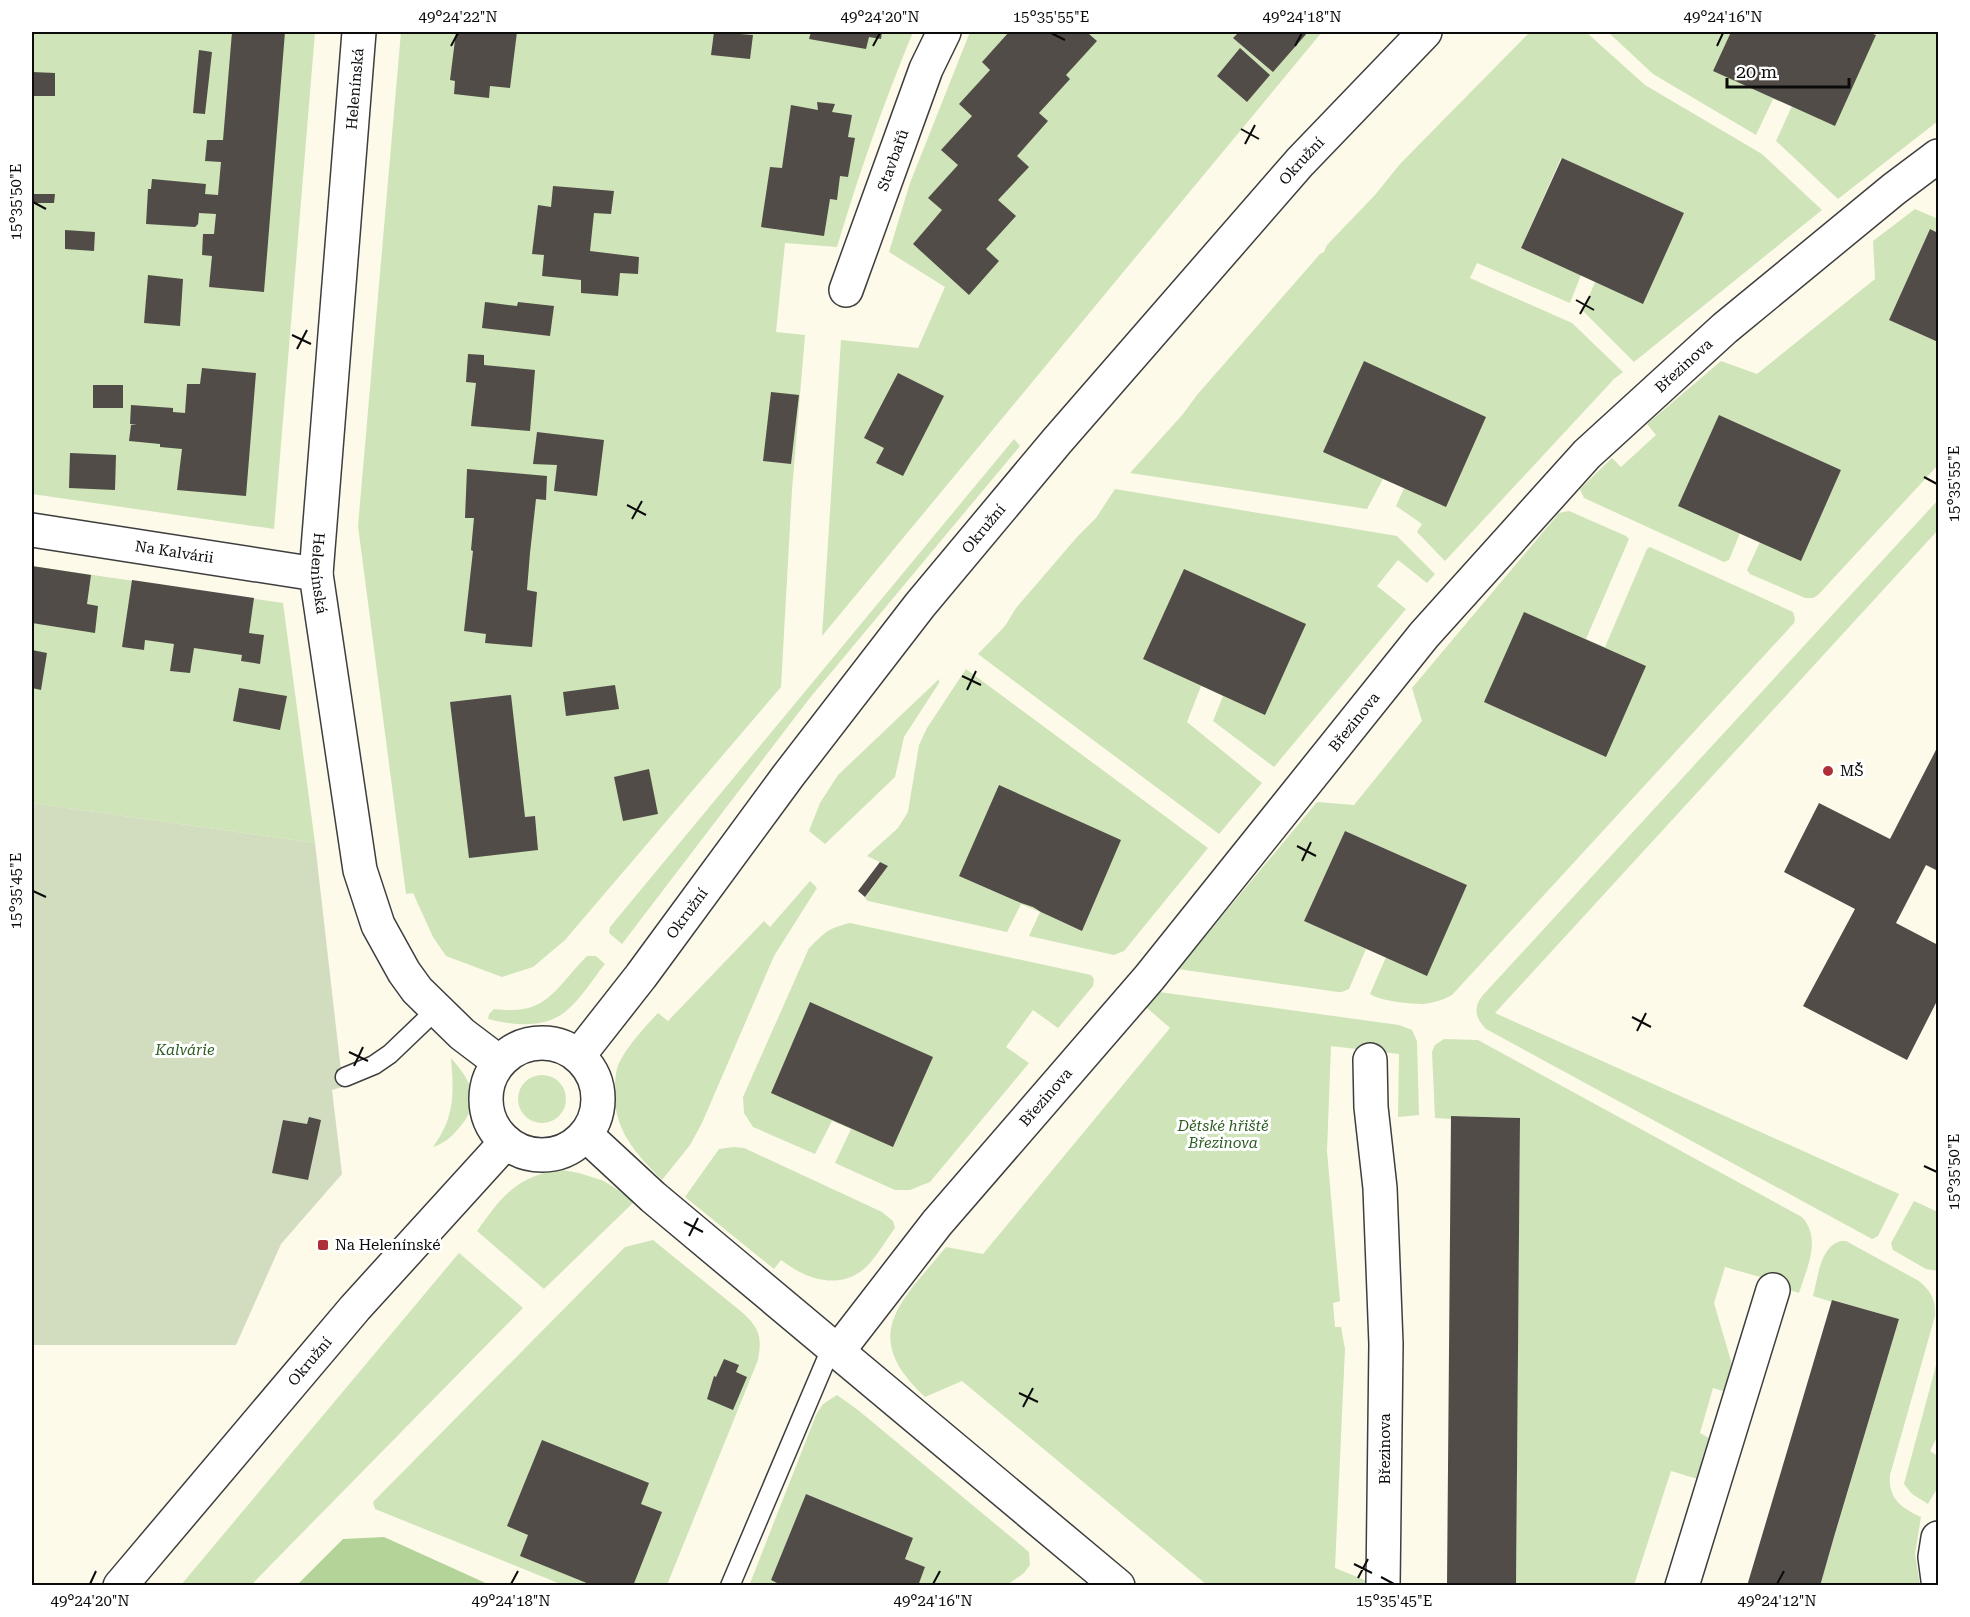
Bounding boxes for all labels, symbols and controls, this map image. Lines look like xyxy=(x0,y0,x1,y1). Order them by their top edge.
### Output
text: 49°24'22"N xyxy=(418,8,498,26)
text: 49°24'20"N xyxy=(840,8,920,26)
text: 15°35'55"E xyxy=(1013,8,1089,26)
text: 49°24'18"N xyxy=(1262,8,1342,26)
text: 49°24'16"N xyxy=(1683,8,1763,26)
street label: Helenínská xyxy=(342,48,368,130)
scale bar xyxy=(1727,51,1848,89)
text: 20 m xyxy=(1736,61,1777,82)
street label: Stavbařů xyxy=(874,126,913,194)
street label: Okružní xyxy=(1275,133,1328,189)
text: 15°35'50"E xyxy=(7,164,25,240)
street label: Březinova xyxy=(1651,335,1716,396)
text: 15°35'55"E xyxy=(1945,446,1963,522)
street label: Okružní xyxy=(958,500,1009,557)
street label: Helenínská xyxy=(307,532,331,615)
street label: Na Kalvárii xyxy=(134,537,215,567)
street label: Březinova xyxy=(1325,689,1384,755)
place label: MŠ xyxy=(1840,762,1864,780)
marker: MŠ xyxy=(1821,764,1835,778)
text: 15°35'45"E xyxy=(7,853,25,929)
street label: Okružní xyxy=(662,884,712,942)
park label: Kalvárie xyxy=(154,1041,215,1059)
street label: Březinova xyxy=(1016,1065,1076,1130)
park label: Dětské hřiště Březinova xyxy=(1176,1117,1269,1152)
text: 15°35'50"E xyxy=(1945,1134,1963,1210)
place label: Na Helenínské xyxy=(335,1236,441,1254)
marker: Na Helenínské xyxy=(316,1238,330,1252)
street label: Okružní xyxy=(284,1333,336,1390)
street label: Březinova xyxy=(1376,1413,1394,1485)
text: 49°24'20"N xyxy=(50,1592,130,1610)
text: 49°24'18"N xyxy=(471,1592,551,1610)
text: 49°24'16"N xyxy=(893,1592,973,1610)
text: 15°35'45"E xyxy=(1356,1592,1432,1610)
text: 49°24'12"N xyxy=(1737,1592,1817,1610)

